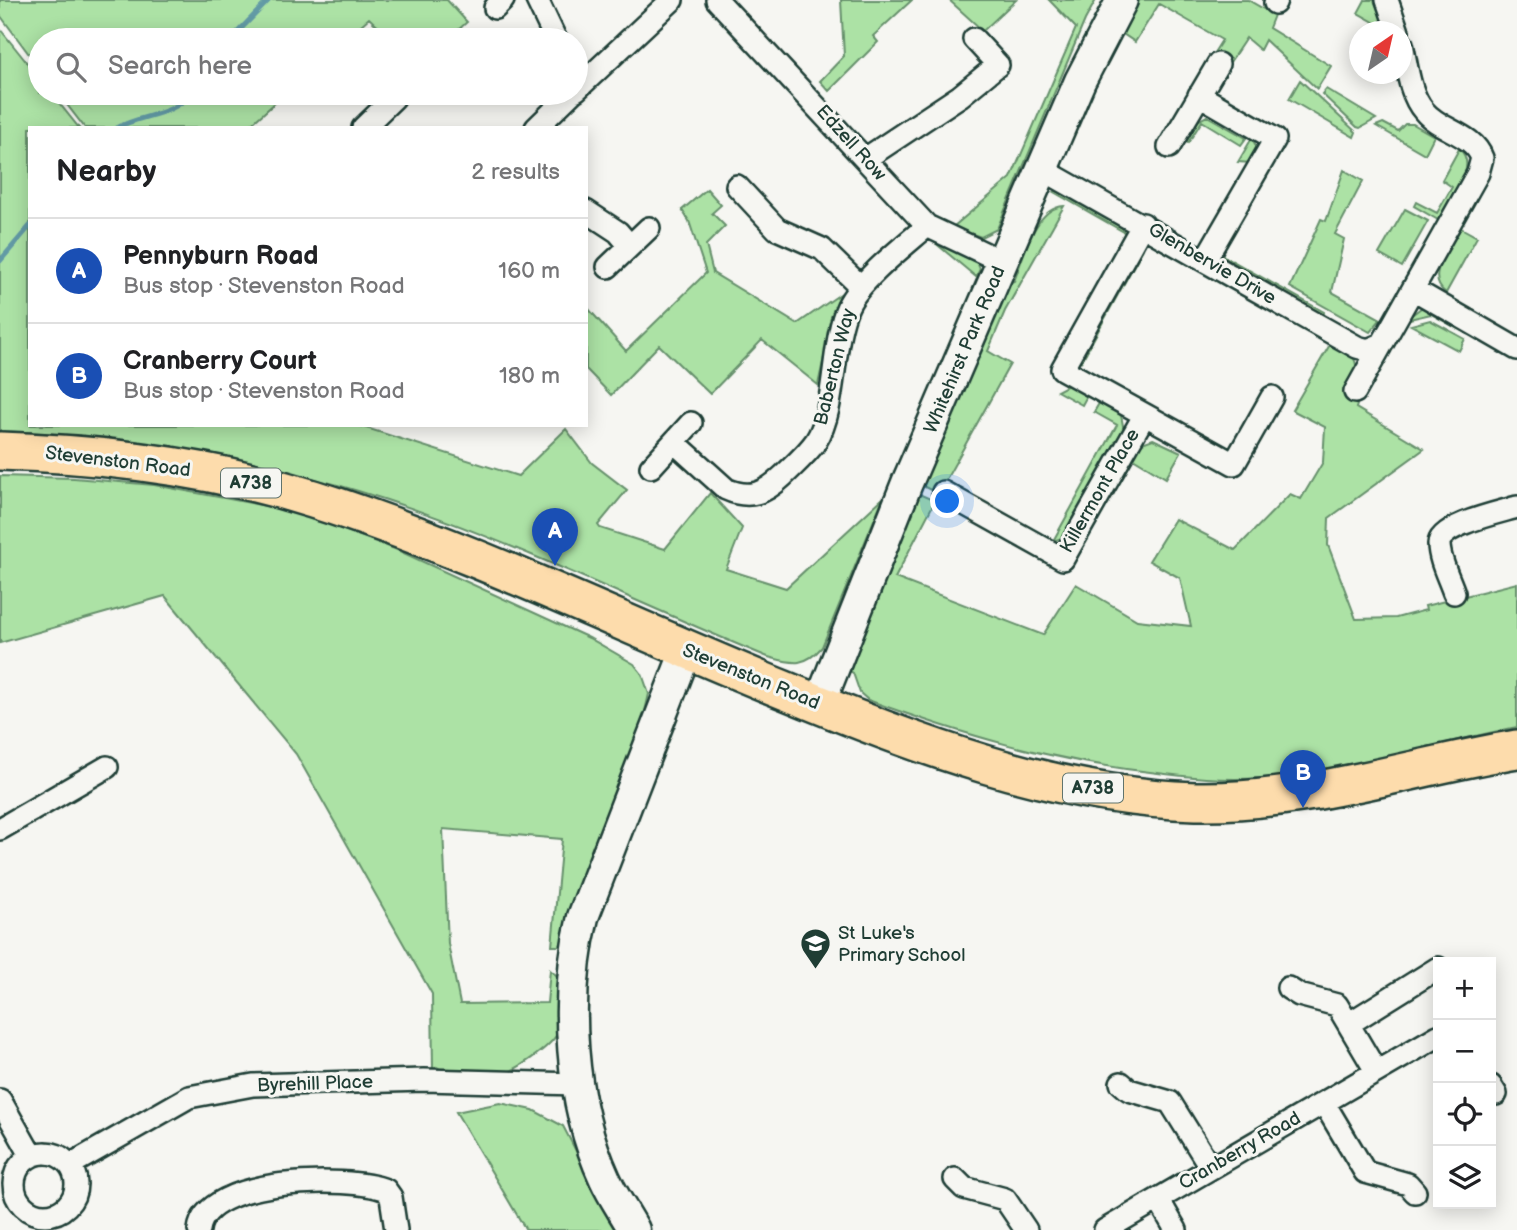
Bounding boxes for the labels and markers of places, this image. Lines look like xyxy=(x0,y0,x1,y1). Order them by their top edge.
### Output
pin: A xyxy=(532,508,578,566)
pin: B xyxy=(1280,750,1326,808)
place label: St Luke's Primary School xyxy=(838,922,966,967)
school or university icon: St Luke's Primary School xyxy=(798,927,832,971)

